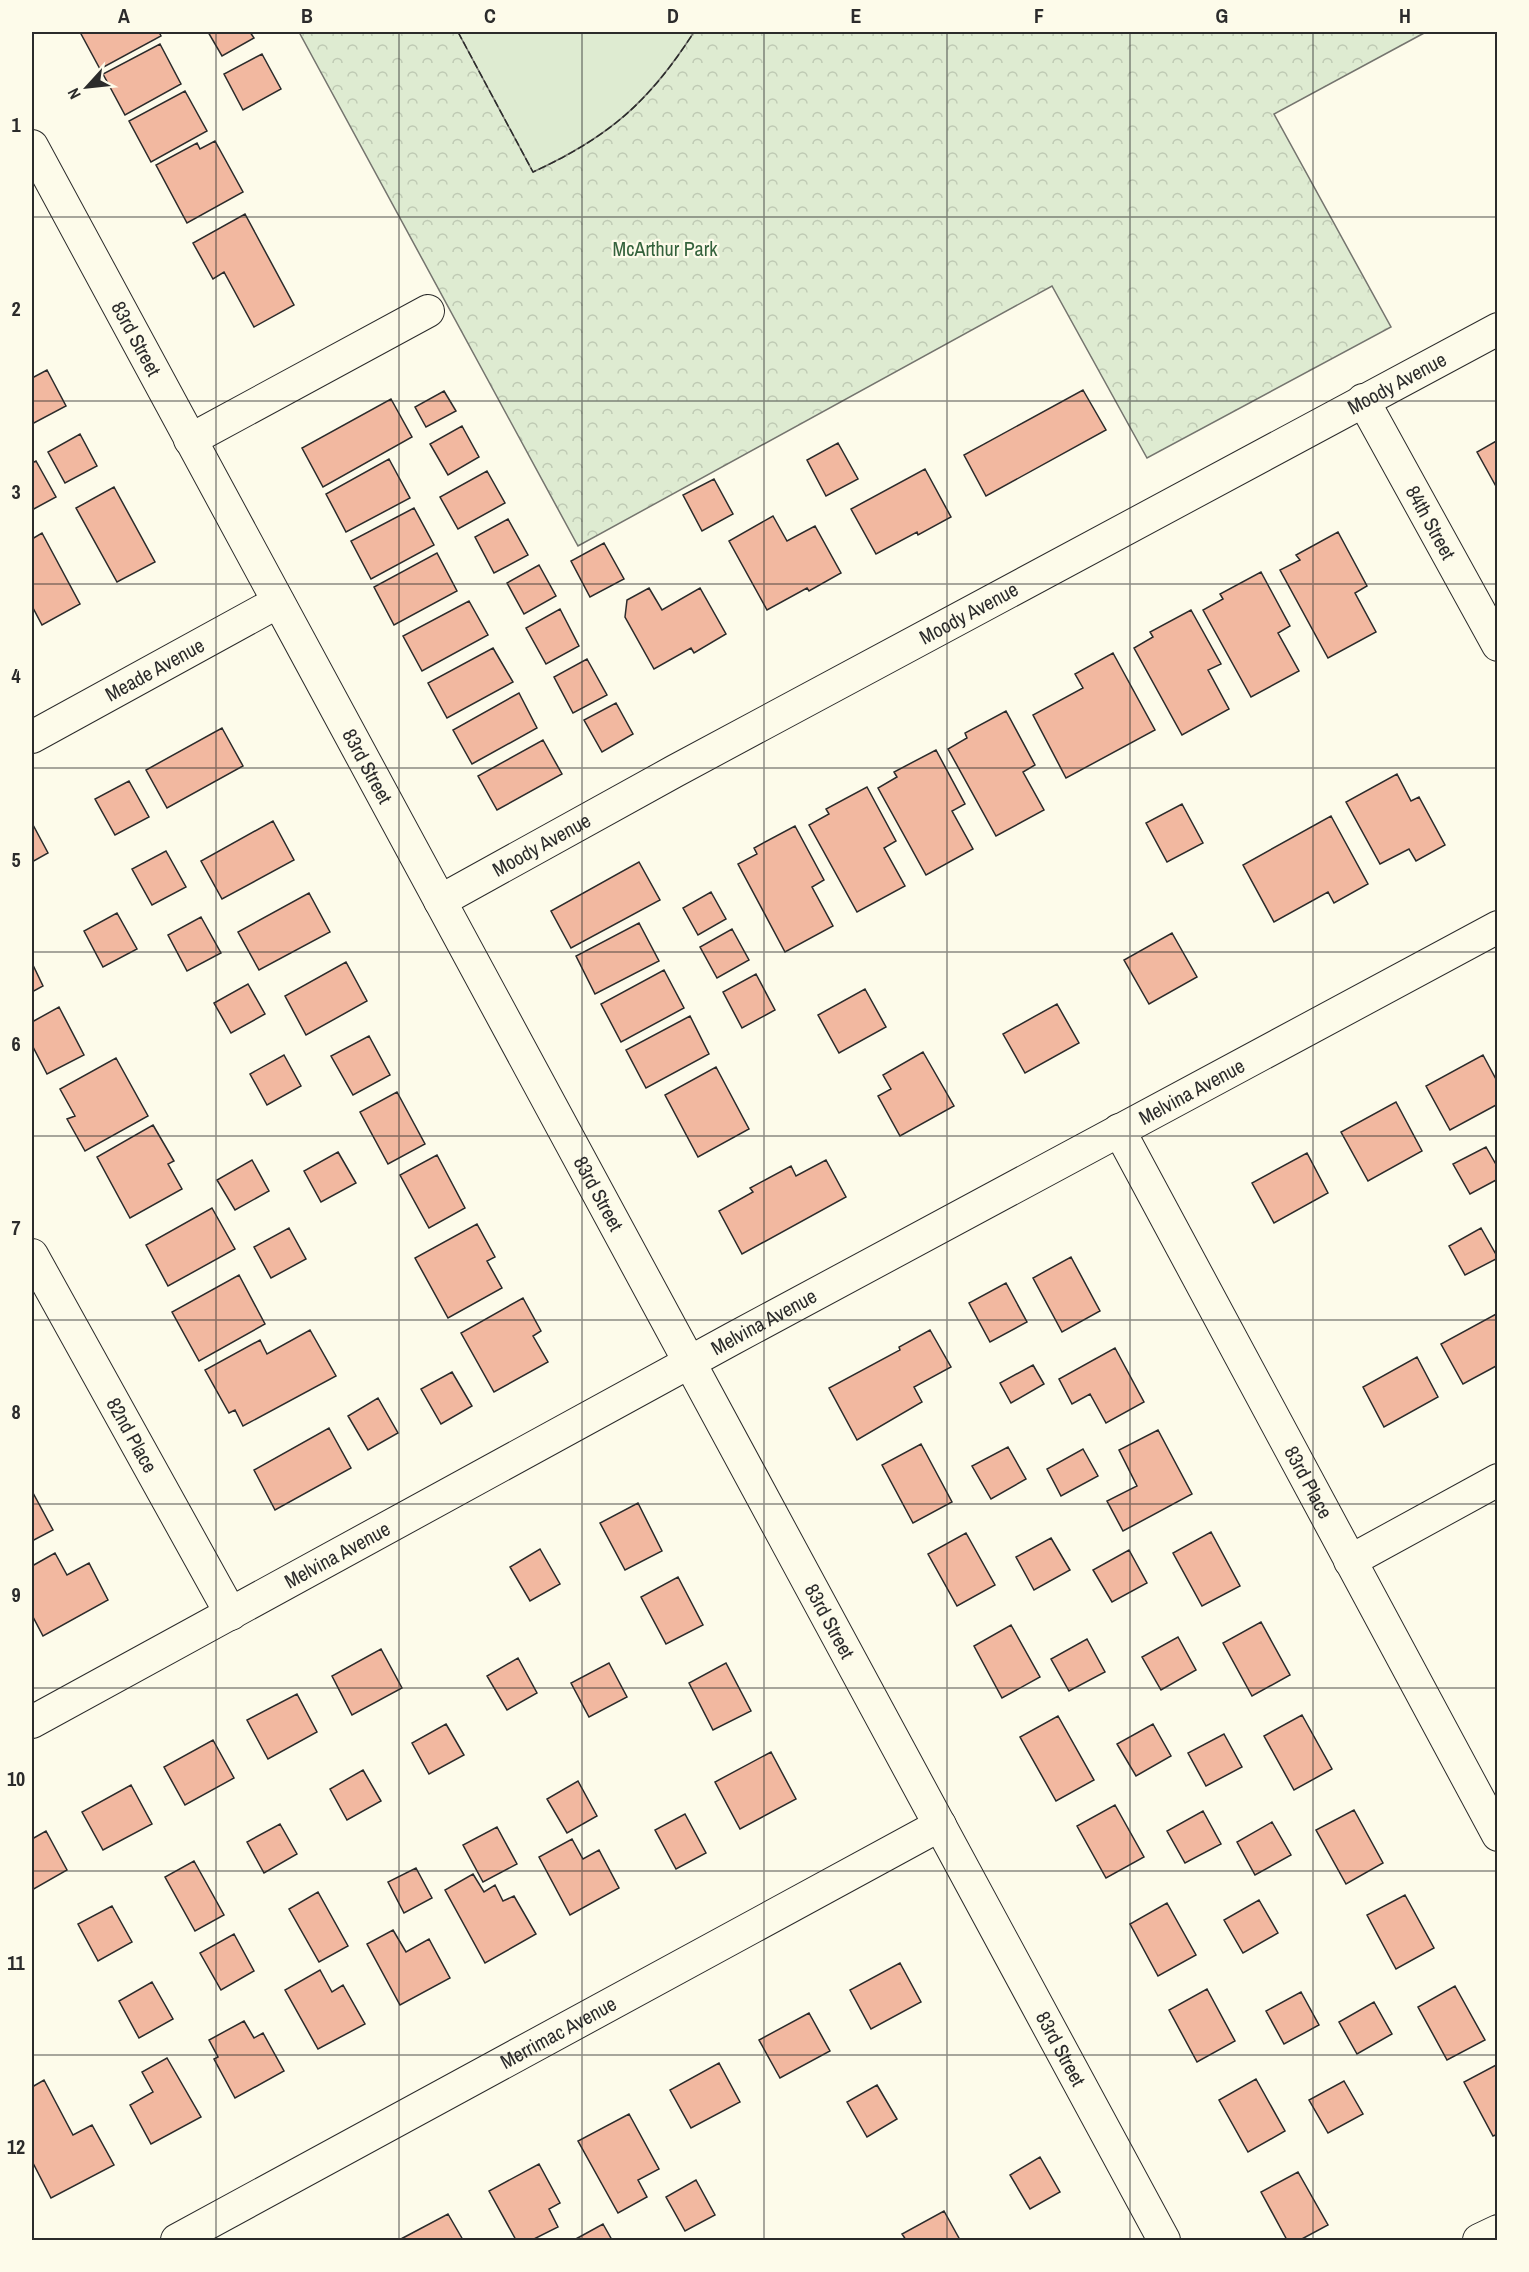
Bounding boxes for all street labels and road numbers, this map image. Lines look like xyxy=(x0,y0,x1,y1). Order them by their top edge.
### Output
street label: 83rd Street xyxy=(105,296,168,381)
street label: Moody Avenue xyxy=(1343,345,1451,420)
street label: 84th Street xyxy=(1400,481,1462,564)
street label: Moody Avenue xyxy=(914,575,1023,650)
street label: Meade Avenue xyxy=(100,631,209,707)
street label: 83rd Street xyxy=(337,724,399,808)
street label: Moody Avenue xyxy=(487,806,595,882)
street label: Melvina Avenue xyxy=(1134,1052,1249,1131)
street label: 83rd Street xyxy=(568,1151,630,1236)
street label: Melvina Avenue xyxy=(706,1282,821,1361)
street label: 82nd Place xyxy=(101,1392,164,1477)
street label: 83rd Place xyxy=(1278,1441,1339,1523)
street label: Melvina Avenue xyxy=(279,1515,395,1594)
street label: 83rd Street xyxy=(799,1579,861,1664)
street label: Merrimac Avenue xyxy=(495,1990,621,2075)
street label: 83rd Street xyxy=(1030,2006,1092,2091)

